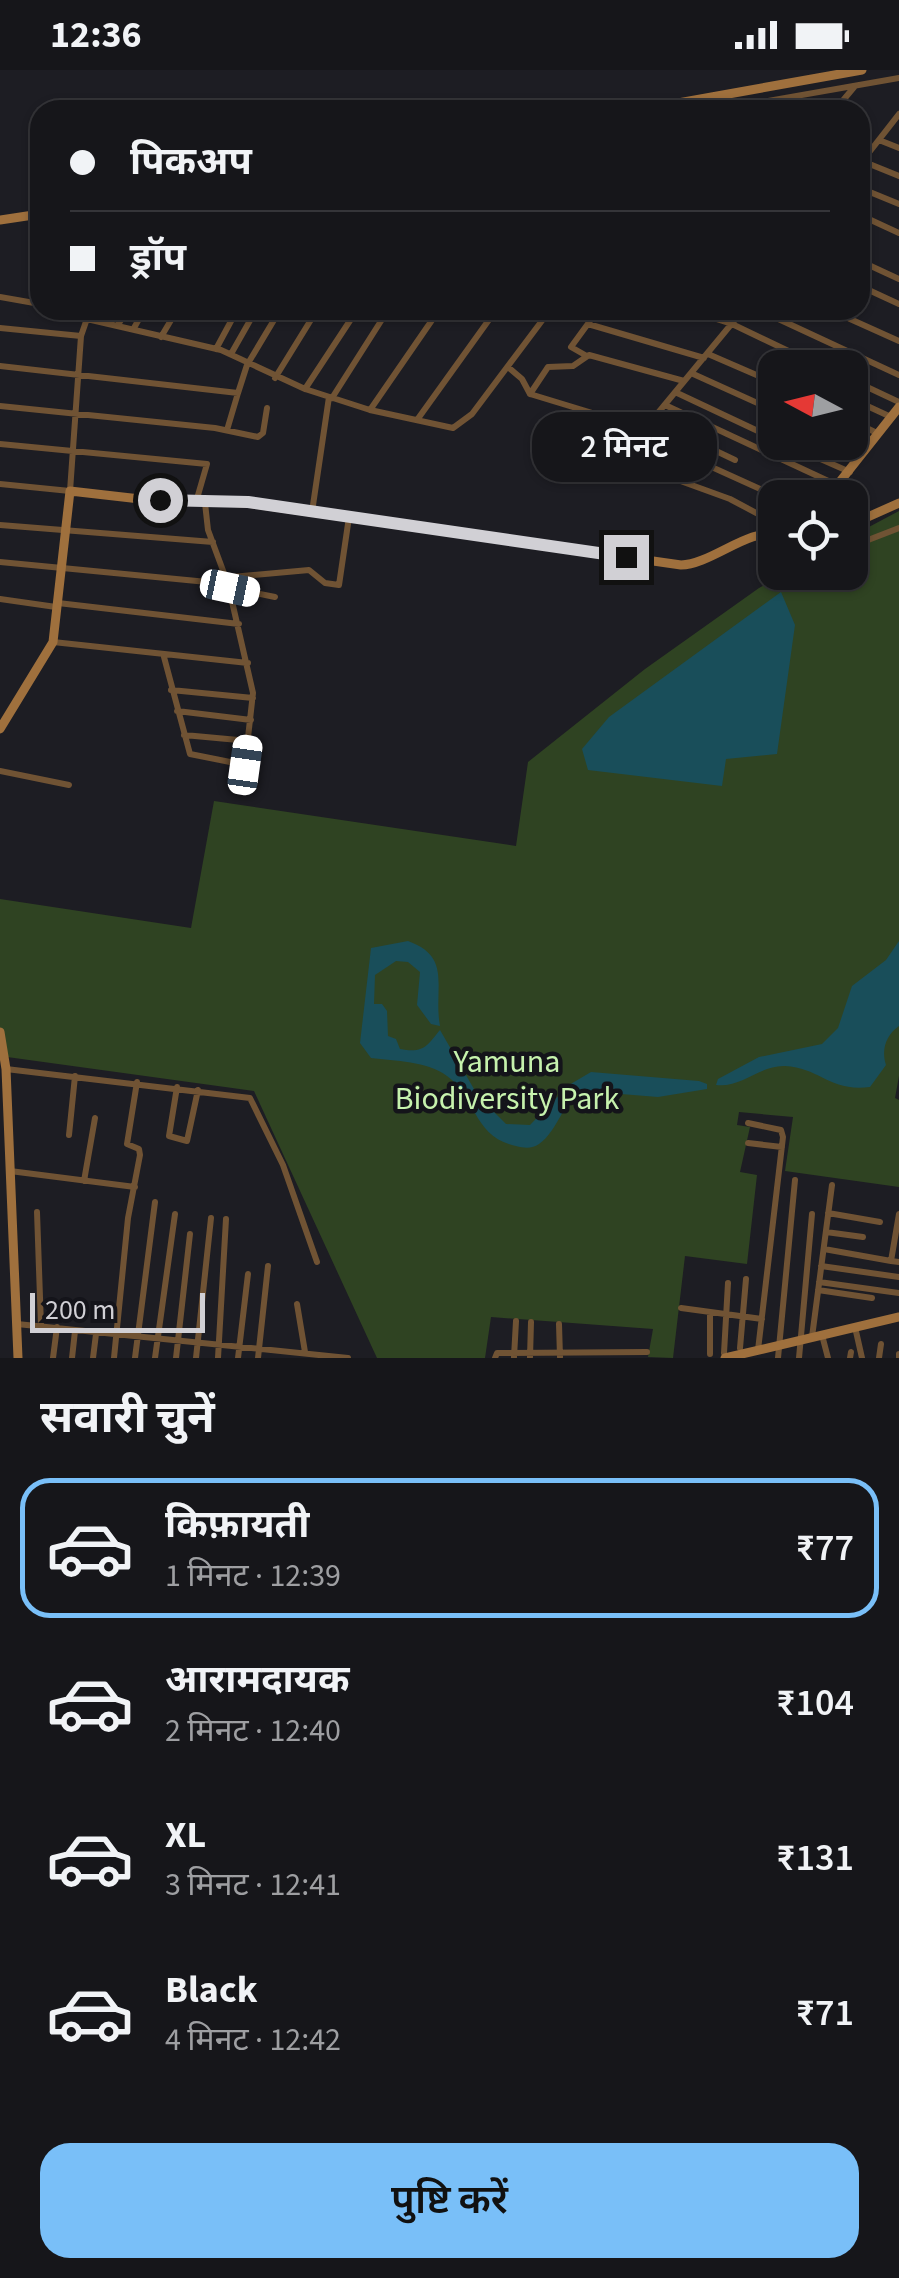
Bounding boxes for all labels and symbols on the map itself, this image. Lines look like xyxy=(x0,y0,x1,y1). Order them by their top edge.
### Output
north arrow xyxy=(758,350,868,460)
callout: 2 मिनट xyxy=(534,412,718,482)
route start xyxy=(138,478,183,523)
route end xyxy=(604,535,649,580)
car xyxy=(198,567,262,609)
car xyxy=(226,733,264,797)
park label: Yamuna Biodiversity Park xyxy=(395,1039,619,1122)
scale bar xyxy=(30,1288,205,1332)

